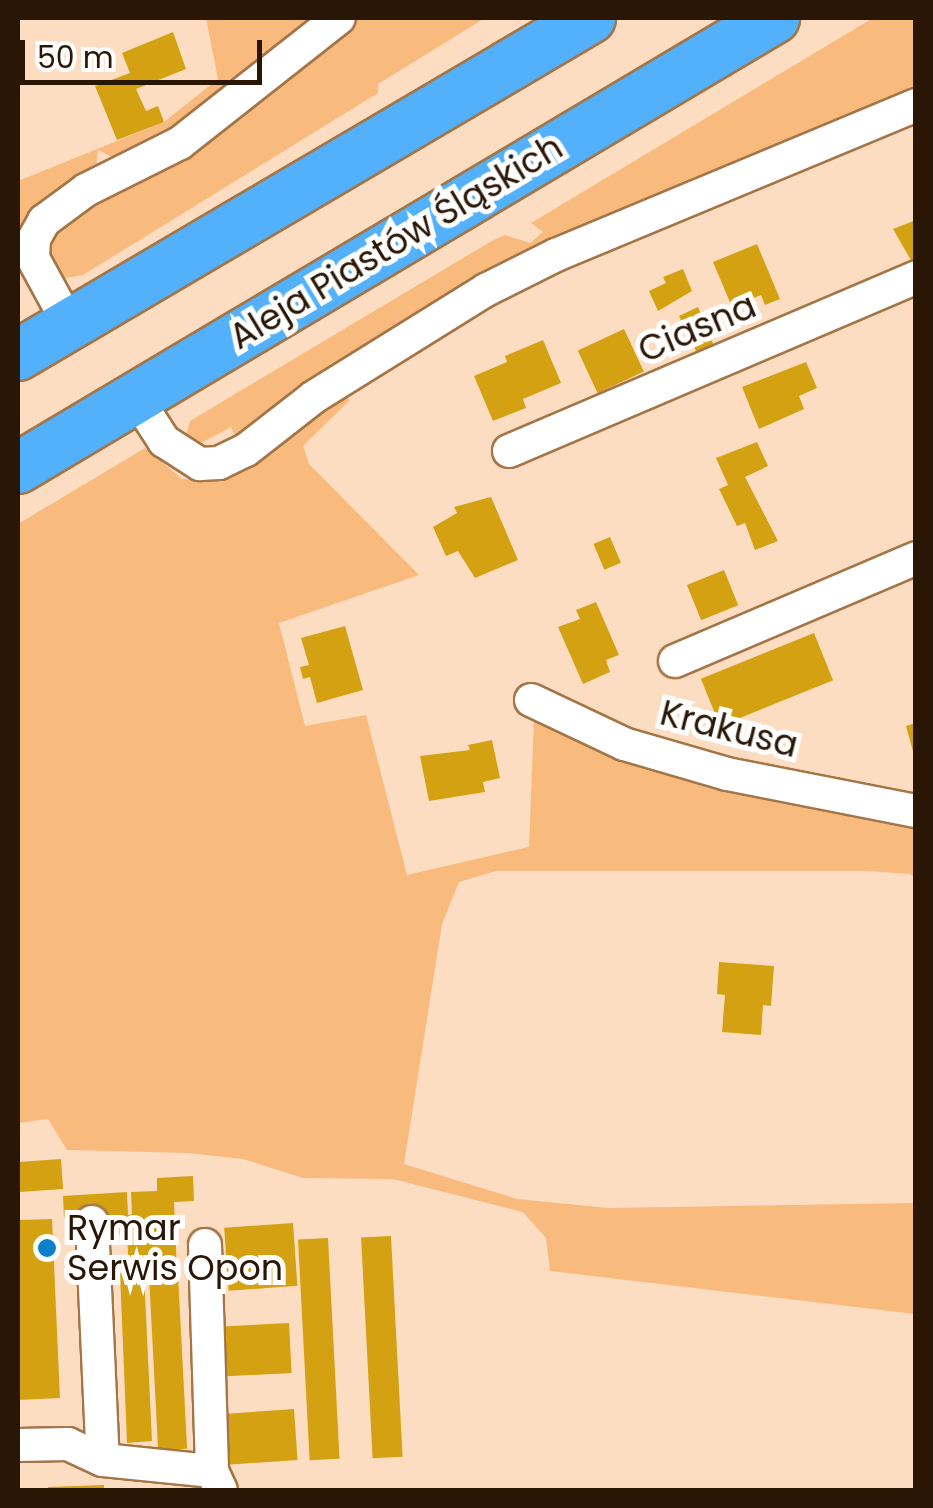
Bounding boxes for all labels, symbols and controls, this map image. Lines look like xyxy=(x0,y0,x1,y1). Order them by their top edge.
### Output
scale bar xyxy=(25,20,268,82)
text: 50 m xyxy=(37,36,114,79)
street label: Aleja Piastów Śląskich xyxy=(222,126,570,358)
street label: Ciasna xyxy=(632,285,762,371)
street label: Krakusa xyxy=(656,692,802,766)
place label: Rymar Serwis Opon xyxy=(67,1207,283,1289)
marker: Rymar Serwis Opon xyxy=(36,1237,58,1259)

